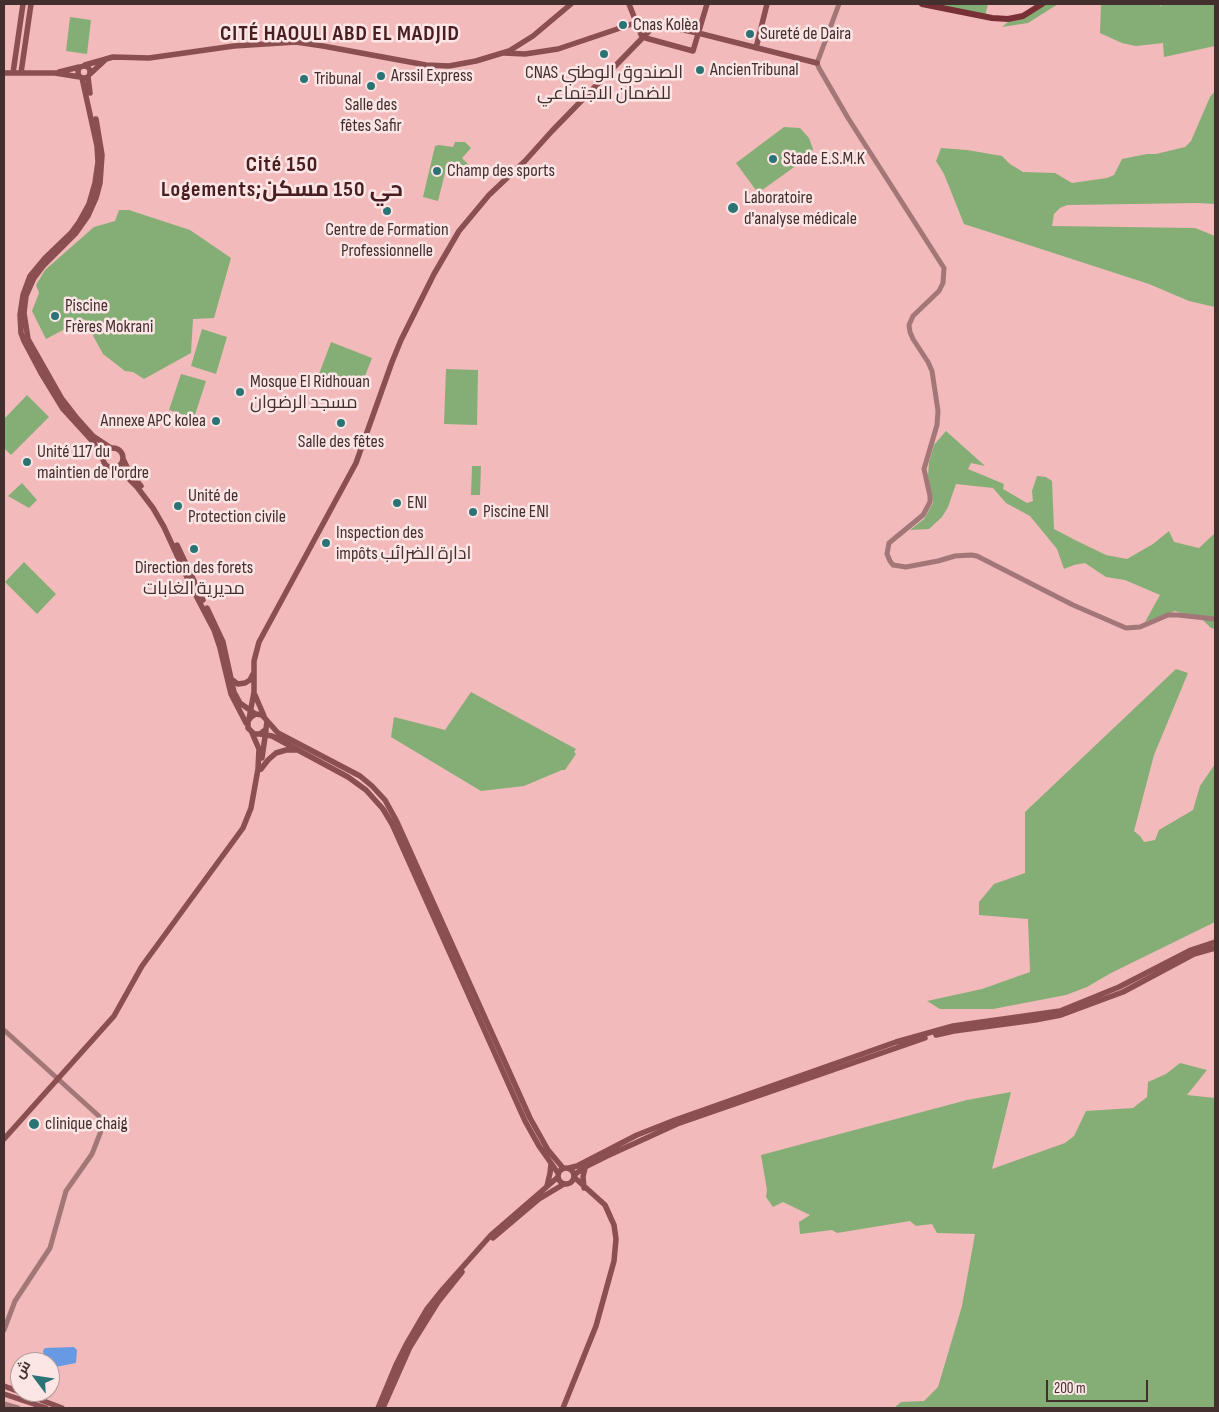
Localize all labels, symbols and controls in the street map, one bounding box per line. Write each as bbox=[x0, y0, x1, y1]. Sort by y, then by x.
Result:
place label: Cnas Kolèa bbox=[633, 14, 698, 36]
marker: Cnas Kolèa bbox=[617, 19, 629, 31]
district label: CITÉ HAOULI ABD EL MADJID bbox=[217, 21, 463, 47]
place label: Sureté de Daira bbox=[760, 23, 851, 45]
marker: Sureté de Daira bbox=[744, 28, 756, 40]
marker: CNAS الصندوق الوطني للضمان الاجتماعي bbox=[598, 48, 610, 60]
place label: AncienTribunal bbox=[710, 59, 799, 81]
place label: CNAS الصندوق الوطني للضمان الاجتماعي bbox=[525, 62, 683, 104]
marker: AncienTribunal bbox=[694, 64, 706, 76]
place label: Arssil Express bbox=[391, 65, 473, 87]
place label: Tribunal bbox=[314, 68, 361, 90]
marker: Arssil Express bbox=[375, 70, 387, 82]
marker: Tribunal bbox=[298, 73, 310, 85]
marker: Salle des fêtes Safir bbox=[365, 80, 377, 92]
place label: Salle des fêtes Safir bbox=[340, 94, 402, 136]
place label: Stade E.S.M.K bbox=[783, 148, 865, 170]
district label: Cité 150 Logements;حي 150 مسكن bbox=[168, 152, 396, 204]
marker: Stade E.S.M.K bbox=[767, 153, 779, 165]
place label: Champ des sports bbox=[447, 160, 555, 182]
marker: Champ des sports bbox=[431, 165, 443, 177]
place label: Laboratoire d'analyse médicale bbox=[744, 187, 857, 230]
marker: Laboratoire d'analyse médicale bbox=[726, 201, 740, 215]
marker: Centre de Formation Professionnelle bbox=[381, 205, 393, 217]
place label: Centre de Formation Professionnelle bbox=[325, 219, 449, 262]
place label: Piscine Frères Mokrani bbox=[65, 295, 153, 338]
marker: Piscine Frères Mokrani bbox=[49, 310, 61, 322]
place label: Mosque El Ridhouan مسجد الرضوان bbox=[250, 371, 370, 414]
marker: Mosque El Ridhouan مسجد الرضوان bbox=[234, 386, 246, 398]
place label: Annexe APC kolea bbox=[100, 410, 206, 432]
marker: Annexe APC kolea bbox=[210, 415, 222, 427]
marker: Salle des fêtes bbox=[335, 417, 347, 429]
place label: Salle des fêtes bbox=[298, 431, 384, 453]
place label: Unité 117 du maintien de l'ordre bbox=[37, 441, 149, 484]
marker: Unité 117 du maintien de l'ordre bbox=[21, 456, 33, 468]
place label: Unité de Protection civile bbox=[188, 485, 286, 528]
place label: ENI bbox=[407, 492, 427, 514]
marker: ENI bbox=[391, 497, 403, 509]
marker: Unité de Protection civile bbox=[172, 500, 184, 512]
place label: Piscine ENI bbox=[483, 501, 549, 523]
marker: Piscine ENI bbox=[467, 506, 479, 518]
place label: Inspection des impôts ادارة الضرائب bbox=[336, 522, 471, 564]
marker: Inspection des impôts ادارة الضرائب bbox=[320, 537, 332, 549]
marker: Direction des forets مديرية الغابات bbox=[188, 543, 200, 555]
place label: Direction des forets مديرية الغابات bbox=[135, 557, 253, 600]
place label: clinique chaig bbox=[45, 1113, 128, 1135]
marker: clinique chaig bbox=[27, 1117, 41, 1131]
north arrow bbox=[10, 1352, 60, 1402]
text: ش bbox=[11, 1357, 34, 1382]
scale bar bbox=[1049, 1370, 1152, 1402]
text: 200 m bbox=[1054, 1379, 1086, 1398]

